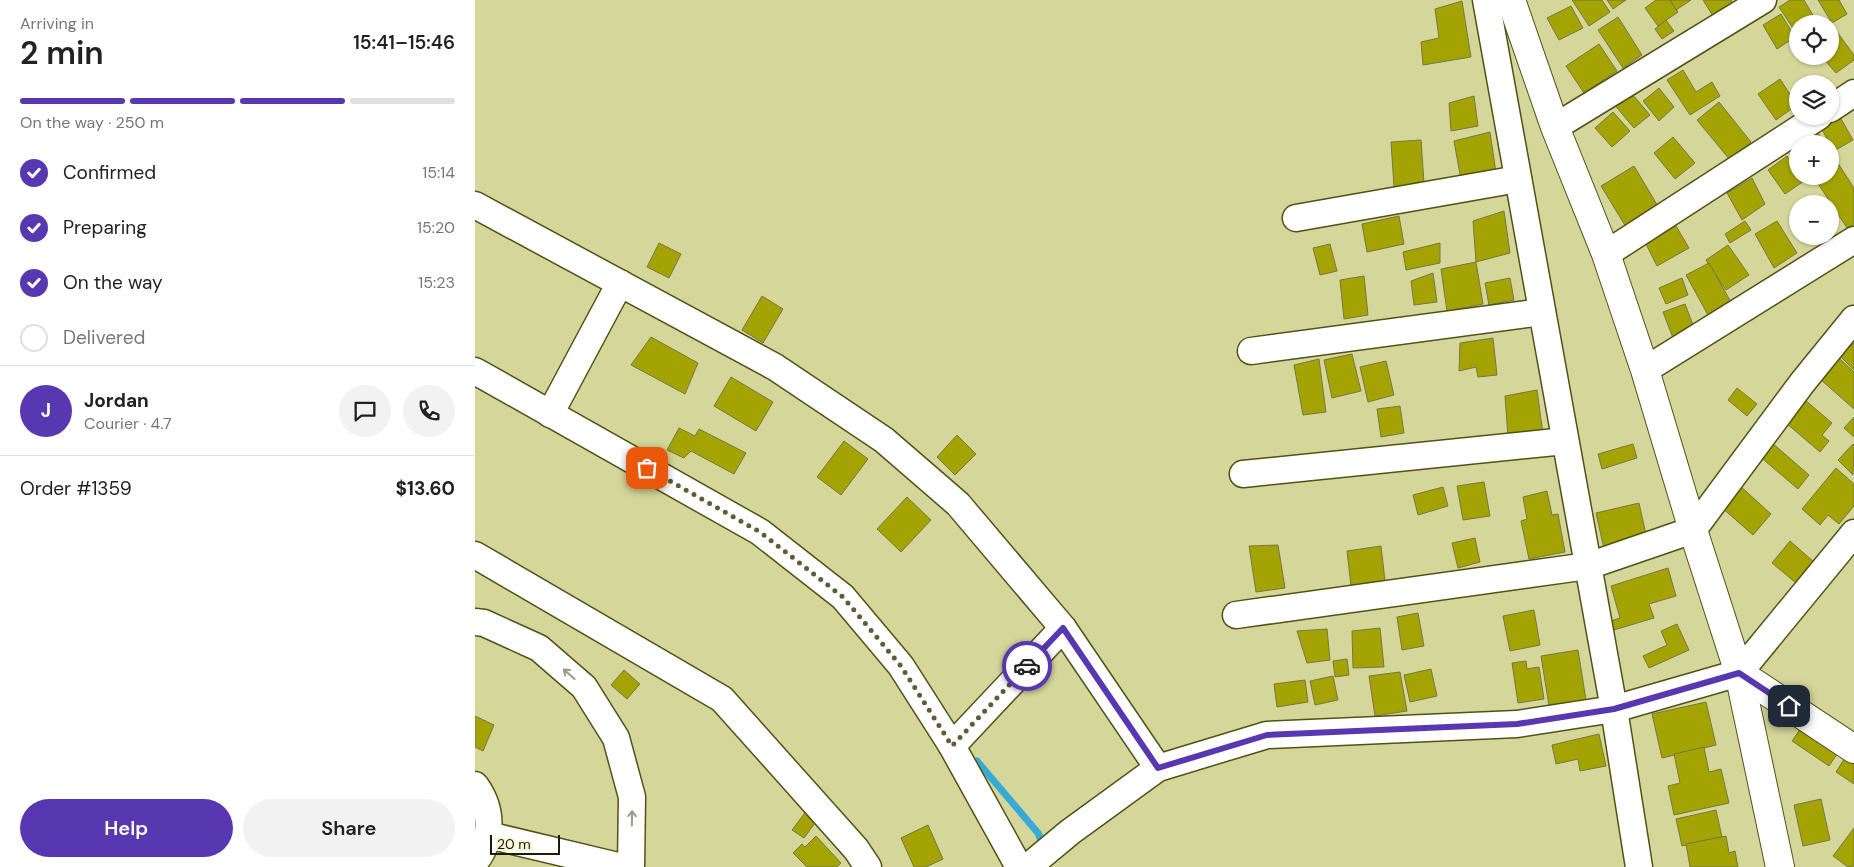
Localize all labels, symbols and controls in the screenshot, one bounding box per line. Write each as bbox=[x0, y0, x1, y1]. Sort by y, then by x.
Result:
text: Arriving in bbox=[20, 13, 94, 34]
map controls bbox=[1789, 15, 1839, 245]
button: locate bbox=[1789, 15, 1839, 65]
text: 15:41–15:46 bbox=[353, 30, 455, 55]
text: 2 min bbox=[20, 32, 104, 74]
button: layers bbox=[1789, 75, 1839, 125]
text: On the way · 250 m bbox=[20, 112, 164, 133]
button: + bbox=[1789, 135, 1839, 185]
icon: check bbox=[20, 159, 48, 187]
text: Confirmed bbox=[63, 160, 156, 185]
text: 15:14 bbox=[422, 162, 455, 183]
button: − bbox=[1789, 195, 1839, 245]
icon: check bbox=[20, 214, 48, 242]
text: Preparing bbox=[63, 215, 147, 240]
text: 15:20 bbox=[417, 217, 455, 238]
icon: check bbox=[20, 269, 48, 297]
text: On the way bbox=[63, 270, 163, 295]
text: 15:23 bbox=[418, 272, 455, 293]
text: Delivered bbox=[63, 325, 145, 350]
button: chat bbox=[339, 385, 391, 437]
button: phone bbox=[403, 385, 455, 437]
text: Jordan bbox=[84, 388, 149, 413]
text: J bbox=[41, 398, 51, 423]
text: Courier · 4.7 bbox=[84, 413, 172, 434]
pin bbox=[626, 447, 668, 489]
icon: bag bbox=[633, 454, 661, 482]
text: Order #1359 bbox=[20, 476, 132, 501]
text: $13.60 bbox=[396, 476, 455, 501]
courier bbox=[1002, 641, 1052, 691]
icon: car bbox=[1013, 652, 1041, 680]
one-way arrow bbox=[562, 668, 575, 680]
pin bbox=[1768, 685, 1810, 727]
icon: home bbox=[1775, 692, 1803, 720]
button: Help bbox=[20, 799, 233, 857]
button: Share bbox=[243, 799, 455, 857]
one-way arrow bbox=[627, 811, 637, 827]
scale bar bbox=[490, 832, 560, 855]
text: 20 m bbox=[497, 835, 531, 853]

